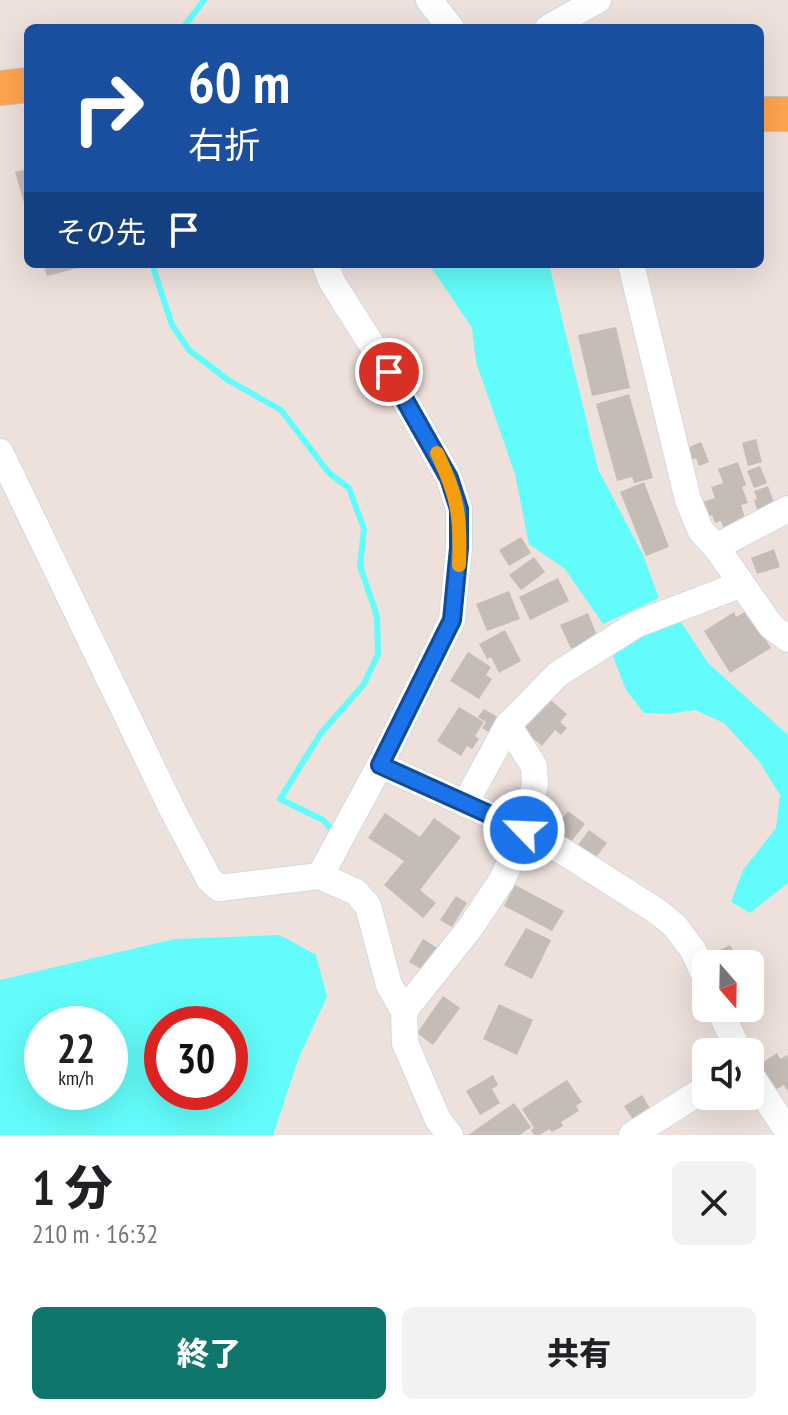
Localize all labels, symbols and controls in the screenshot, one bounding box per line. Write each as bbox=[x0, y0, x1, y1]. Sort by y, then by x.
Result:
text: 60 m bbox=[188, 46, 290, 118]
icon: right bbox=[56, 56, 160, 160]
text: 右折 bbox=[188, 121, 260, 168]
icon: arrive bbox=[162, 208, 206, 252]
text: その先 bbox=[56, 212, 146, 251]
pin bbox=[355, 338, 423, 406]
icon: arrive bbox=[367, 350, 411, 394]
position arrow bbox=[482, 788, 566, 872]
north arrow bbox=[692, 950, 764, 1022]
map controls bbox=[692, 950, 764, 1110]
speed limit sign: 30 bbox=[144, 1006, 248, 1110]
text: 22 bbox=[57, 1022, 95, 1074]
button: sound bbox=[692, 1038, 764, 1110]
text: km/h bbox=[58, 1065, 94, 1091]
text: 1 分 bbox=[32, 1156, 113, 1218]
button: close bbox=[672, 1161, 756, 1245]
text: 210 m · 16:32 bbox=[32, 1217, 158, 1250]
button: 終了 bbox=[32, 1307, 386, 1399]
button: 共有 bbox=[402, 1307, 756, 1399]

